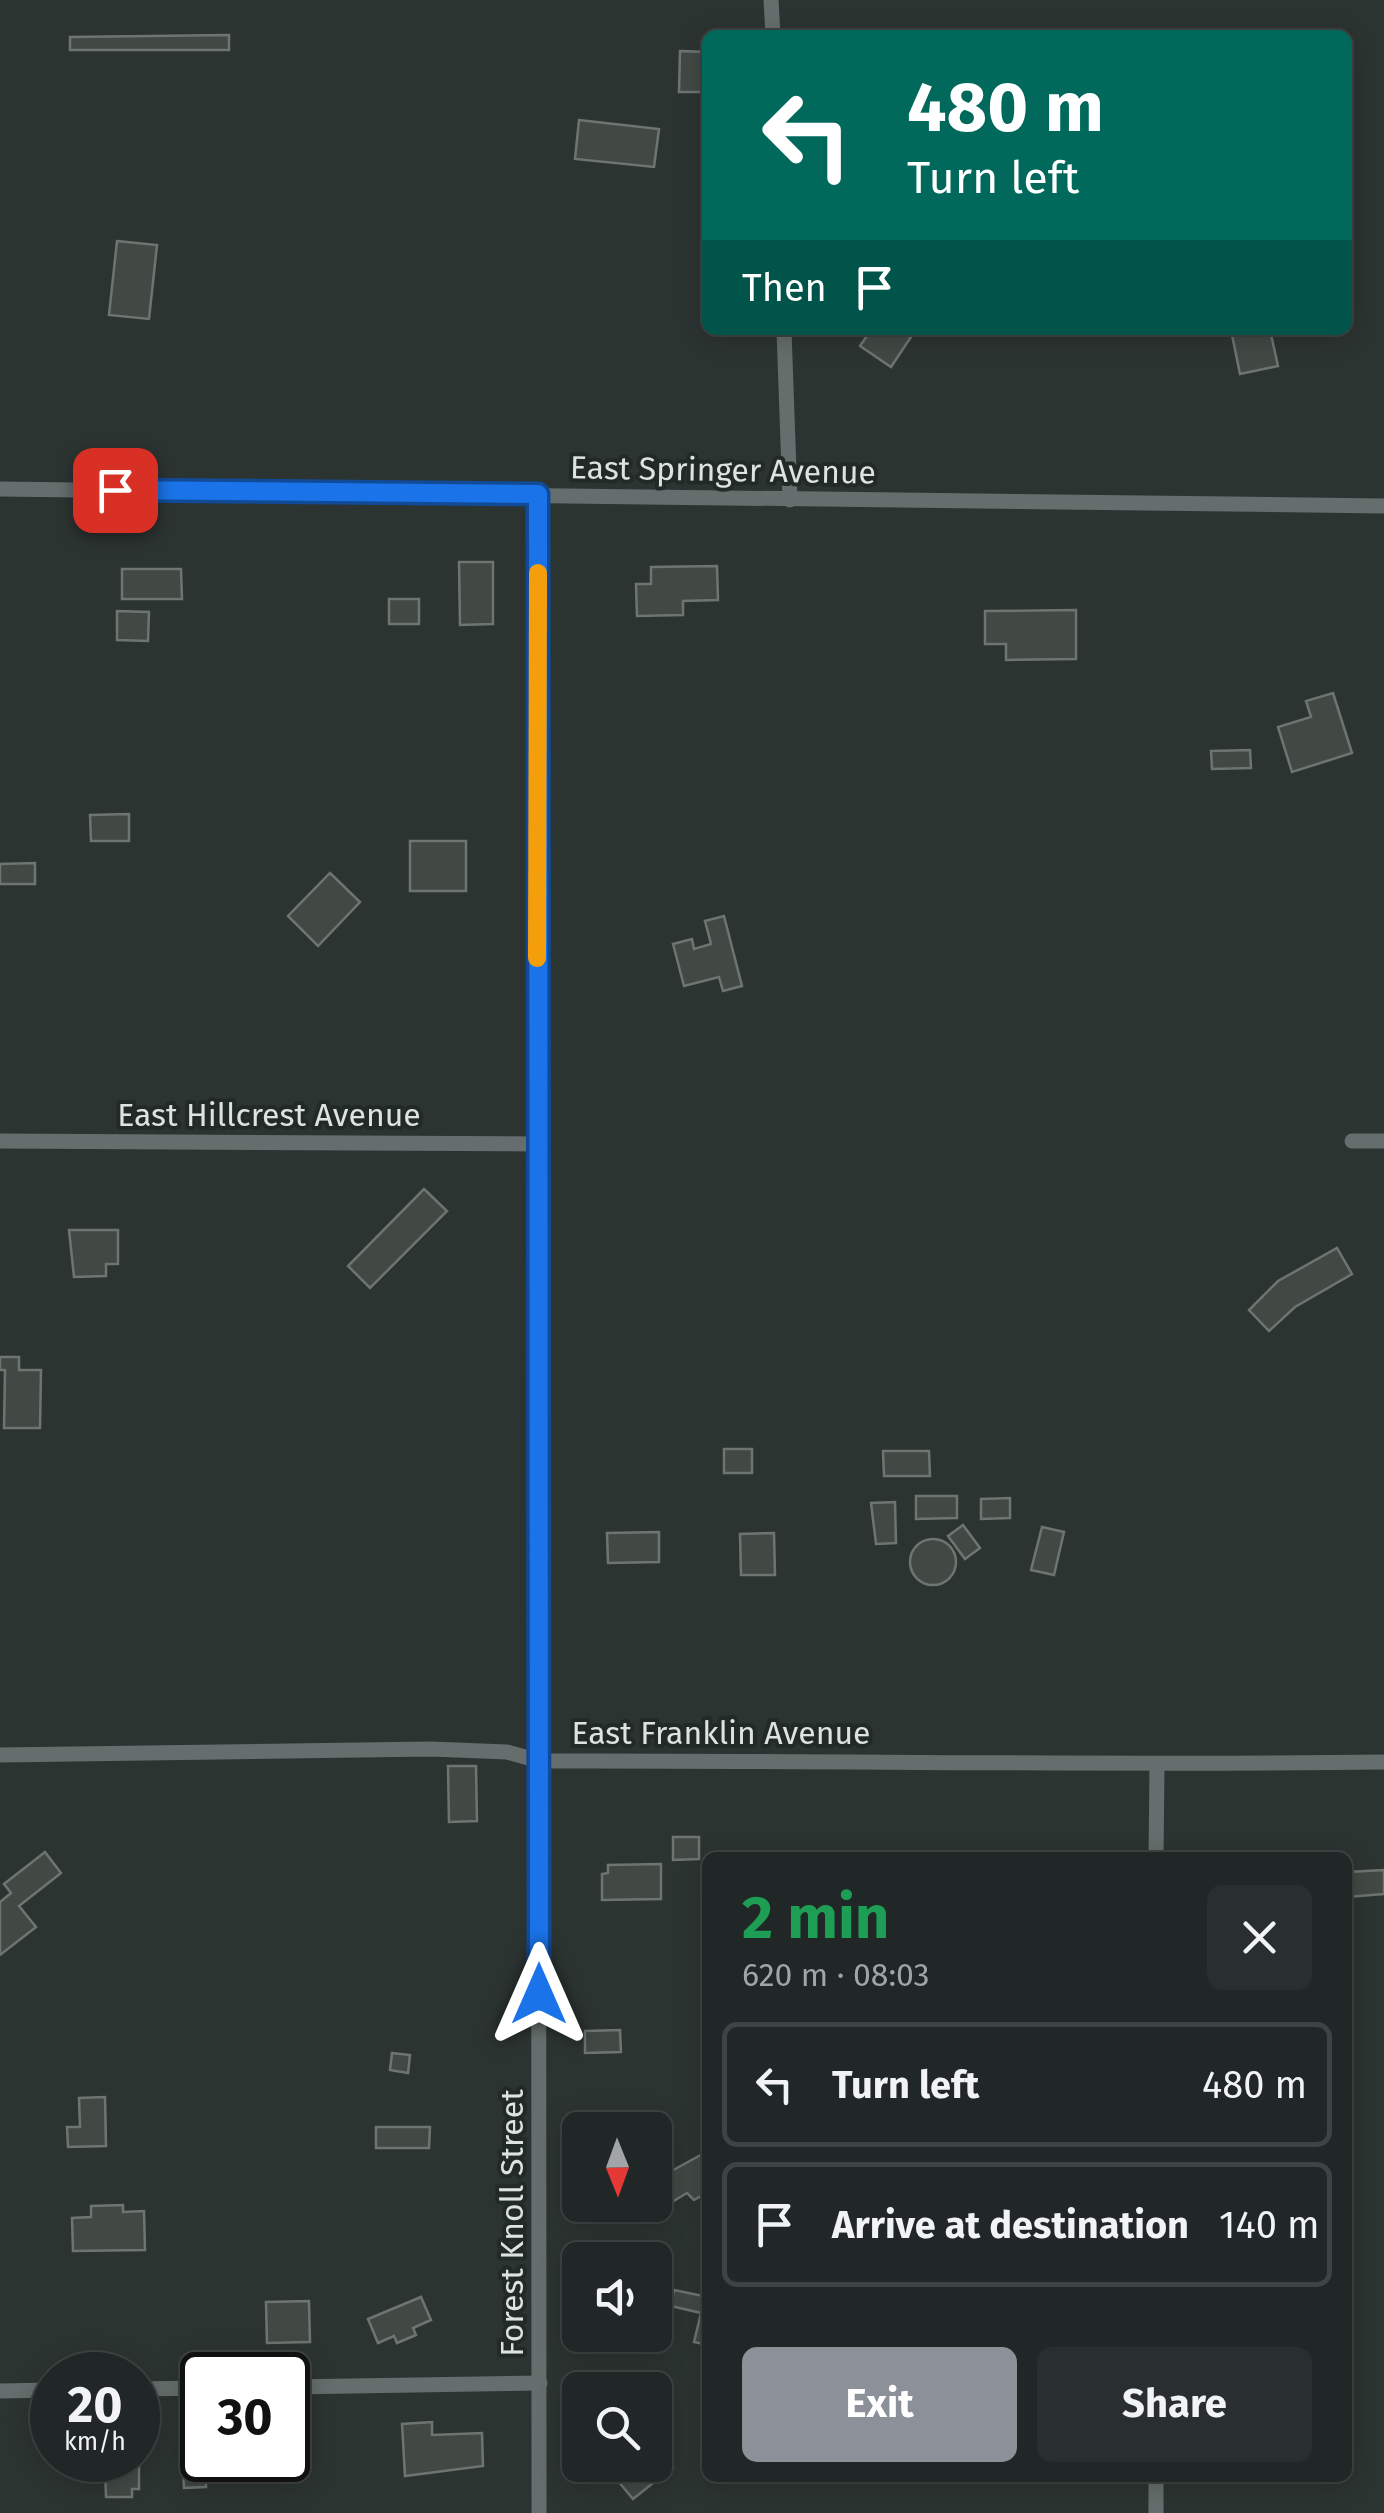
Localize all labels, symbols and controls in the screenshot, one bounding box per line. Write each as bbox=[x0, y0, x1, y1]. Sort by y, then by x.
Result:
text: 480 m bbox=[907, 66, 1104, 150]
icon: left bbox=[742, 70, 872, 200]
text: Turn left bbox=[907, 151, 1079, 205]
icon: arrive bbox=[847, 260, 902, 315]
text: Then bbox=[742, 265, 827, 311]
pin bbox=[73, 448, 158, 533]
street label: East Springer Avenue bbox=[570, 448, 876, 492]
icon: arrive bbox=[88, 463, 143, 518]
street label: East Hillcrest Avenue bbox=[117, 1096, 421, 1134]
street label: East Franklin Avenue bbox=[571, 1714, 871, 1752]
text: 2 min bbox=[742, 1882, 889, 1954]
button: close bbox=[1207, 1885, 1312, 1990]
position arrow bbox=[487, 1942, 591, 2046]
text: 620 m · 08:03 bbox=[742, 1956, 930, 1994]
icon: left bbox=[747, 2057, 802, 2112]
text: Turn left bbox=[832, 2062, 979, 2108]
text: 480 m bbox=[1202, 2062, 1307, 2108]
street label: Forest Knoll Street bbox=[493, 2089, 531, 2357]
north arrow bbox=[562, 2112, 672, 2222]
map controls bbox=[562, 2112, 672, 2482]
icon: arrive bbox=[747, 2197, 802, 2252]
text: Arrive at destination bbox=[832, 2202, 1189, 2248]
text: 140 m bbox=[1219, 2202, 1320, 2248]
button: sound bbox=[562, 2242, 672, 2352]
button: Exit bbox=[742, 2347, 1017, 2462]
button: Share bbox=[1037, 2347, 1312, 2462]
speed limit sign: 30 bbox=[180, 2352, 310, 2482]
button: search bbox=[562, 2372, 672, 2482]
text: 20 bbox=[67, 2375, 123, 2435]
text: km/h bbox=[64, 2427, 126, 2457]

